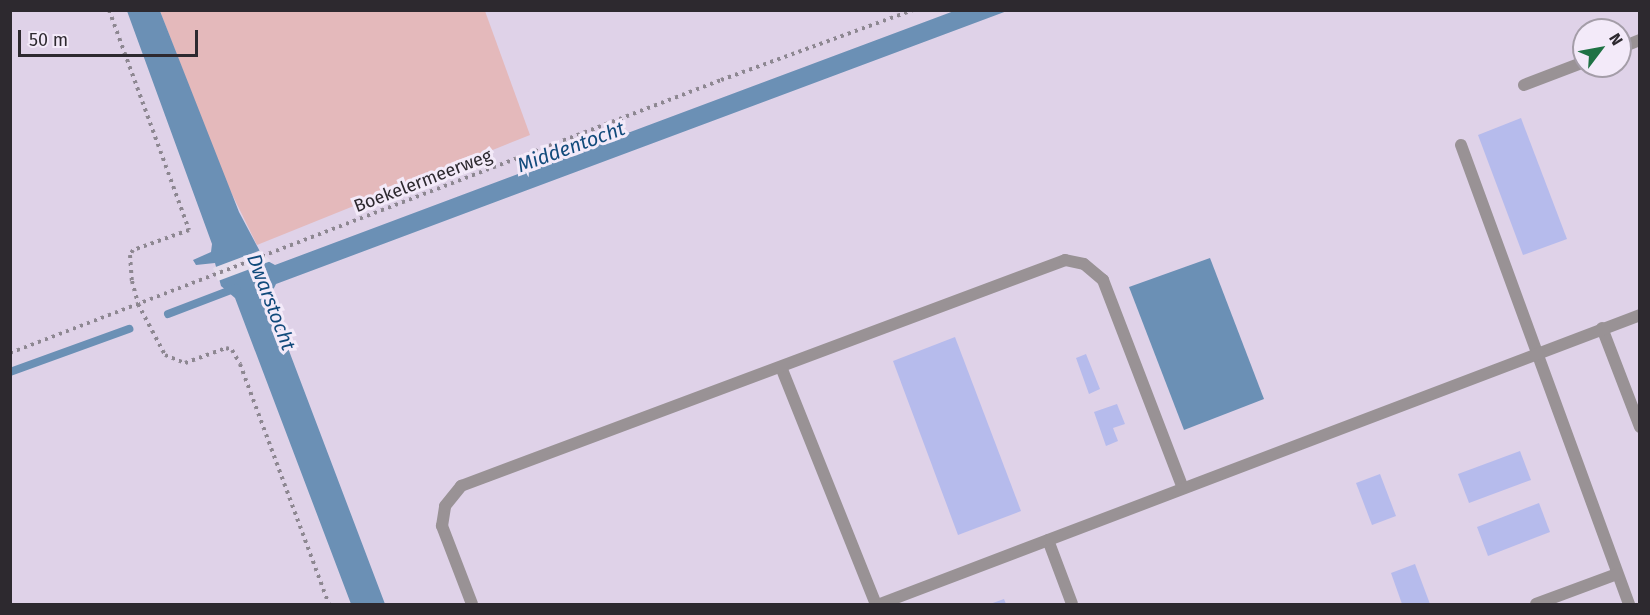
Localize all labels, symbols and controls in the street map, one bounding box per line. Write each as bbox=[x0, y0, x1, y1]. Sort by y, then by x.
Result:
scale bar bbox=[21, 18, 201, 56]
north arrow bbox=[1572, 18, 1632, 78]
text: 50 m bbox=[29, 29, 68, 51]
text: N bbox=[1605, 30, 1627, 49]
water label: Middentocht bbox=[514, 116, 628, 178]
street label: Boekelermeerweg bbox=[351, 145, 495, 217]
water label: Dwarstocht bbox=[242, 250, 300, 354]

